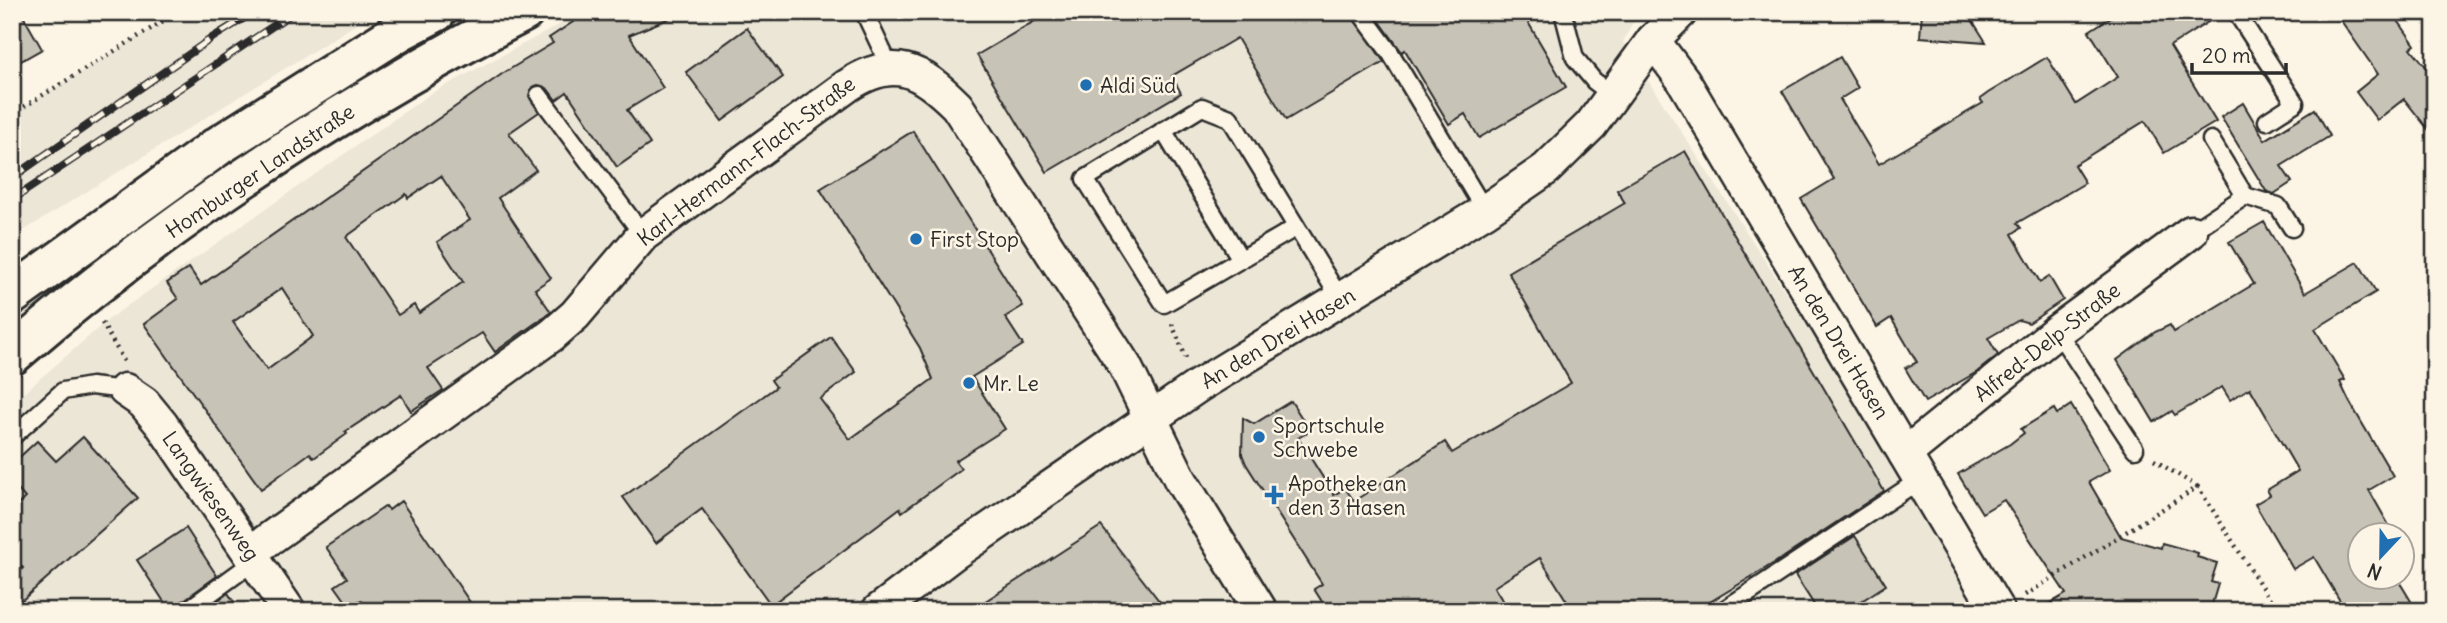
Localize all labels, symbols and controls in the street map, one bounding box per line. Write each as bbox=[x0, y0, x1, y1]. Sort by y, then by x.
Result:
scale bar bbox=[2192, 32, 2286, 76]
text: 20 m bbox=[2202, 42, 2251, 69]
street label: Karl-Hermann-Flach-Straße bbox=[631, 70, 861, 252]
place label: Aldi Süd bbox=[1100, 72, 1176, 99]
marker: Aldi Süd bbox=[1078, 77, 1094, 93]
street label: Homburger Landstraße bbox=[161, 98, 359, 244]
place label: First Stop bbox=[930, 226, 1019, 253]
marker: First Stop bbox=[908, 231, 924, 247]
street label: An den Drei Hasen bbox=[1782, 260, 1896, 424]
street label: Alfred-Delp-Straße bbox=[1969, 277, 2125, 407]
street label: An den Drei Hasen bbox=[1196, 281, 1360, 395]
place label: Mr. Le bbox=[983, 370, 1039, 397]
marker: Mr. Le bbox=[961, 375, 977, 391]
place label: Sportschule Schwebe bbox=[1273, 412, 1385, 463]
street label: Langwiesenweg bbox=[156, 426, 266, 566]
marker: Sportschule Schwebe bbox=[1251, 429, 1267, 445]
place label: Apotheke an den 3 Hasen bbox=[1288, 470, 1407, 521]
marker: Apotheke an den 3 Hasen bbox=[1266, 487, 1282, 503]
north arrow bbox=[2346, 522, 2416, 592]
text: N bbox=[2364, 558, 2385, 585]

